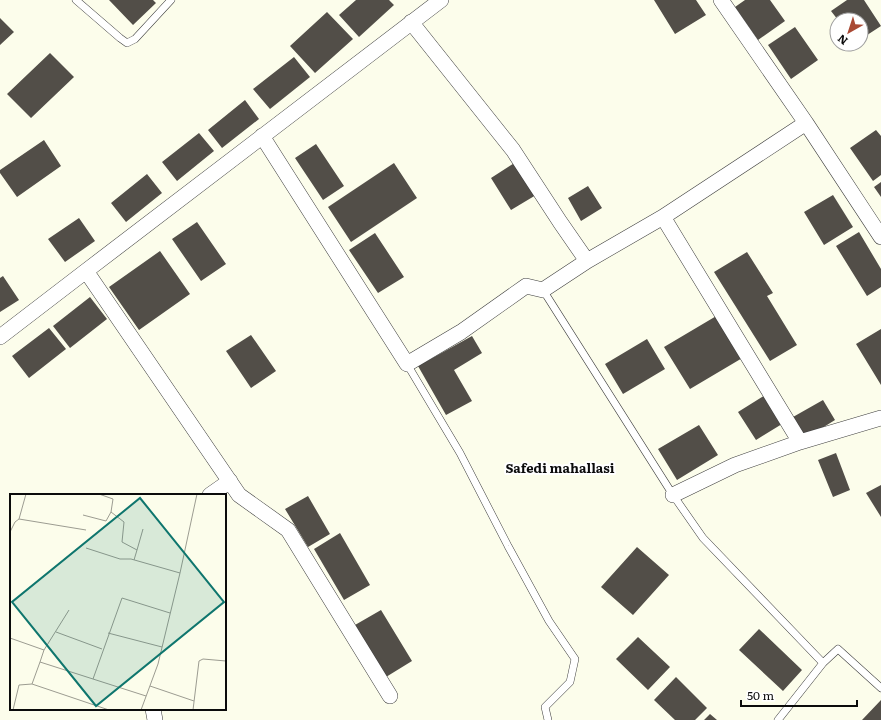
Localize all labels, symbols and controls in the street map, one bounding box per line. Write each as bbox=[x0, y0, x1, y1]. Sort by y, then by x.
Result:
north arrow bbox=[829, 12, 869, 52]
text: N bbox=[833, 31, 851, 50]
district label: Safedi mahallasi bbox=[505, 458, 615, 477]
inset map bbox=[10, 494, 226, 710]
scale bar bbox=[741, 682, 857, 708]
text: 50 m bbox=[747, 686, 774, 704]

